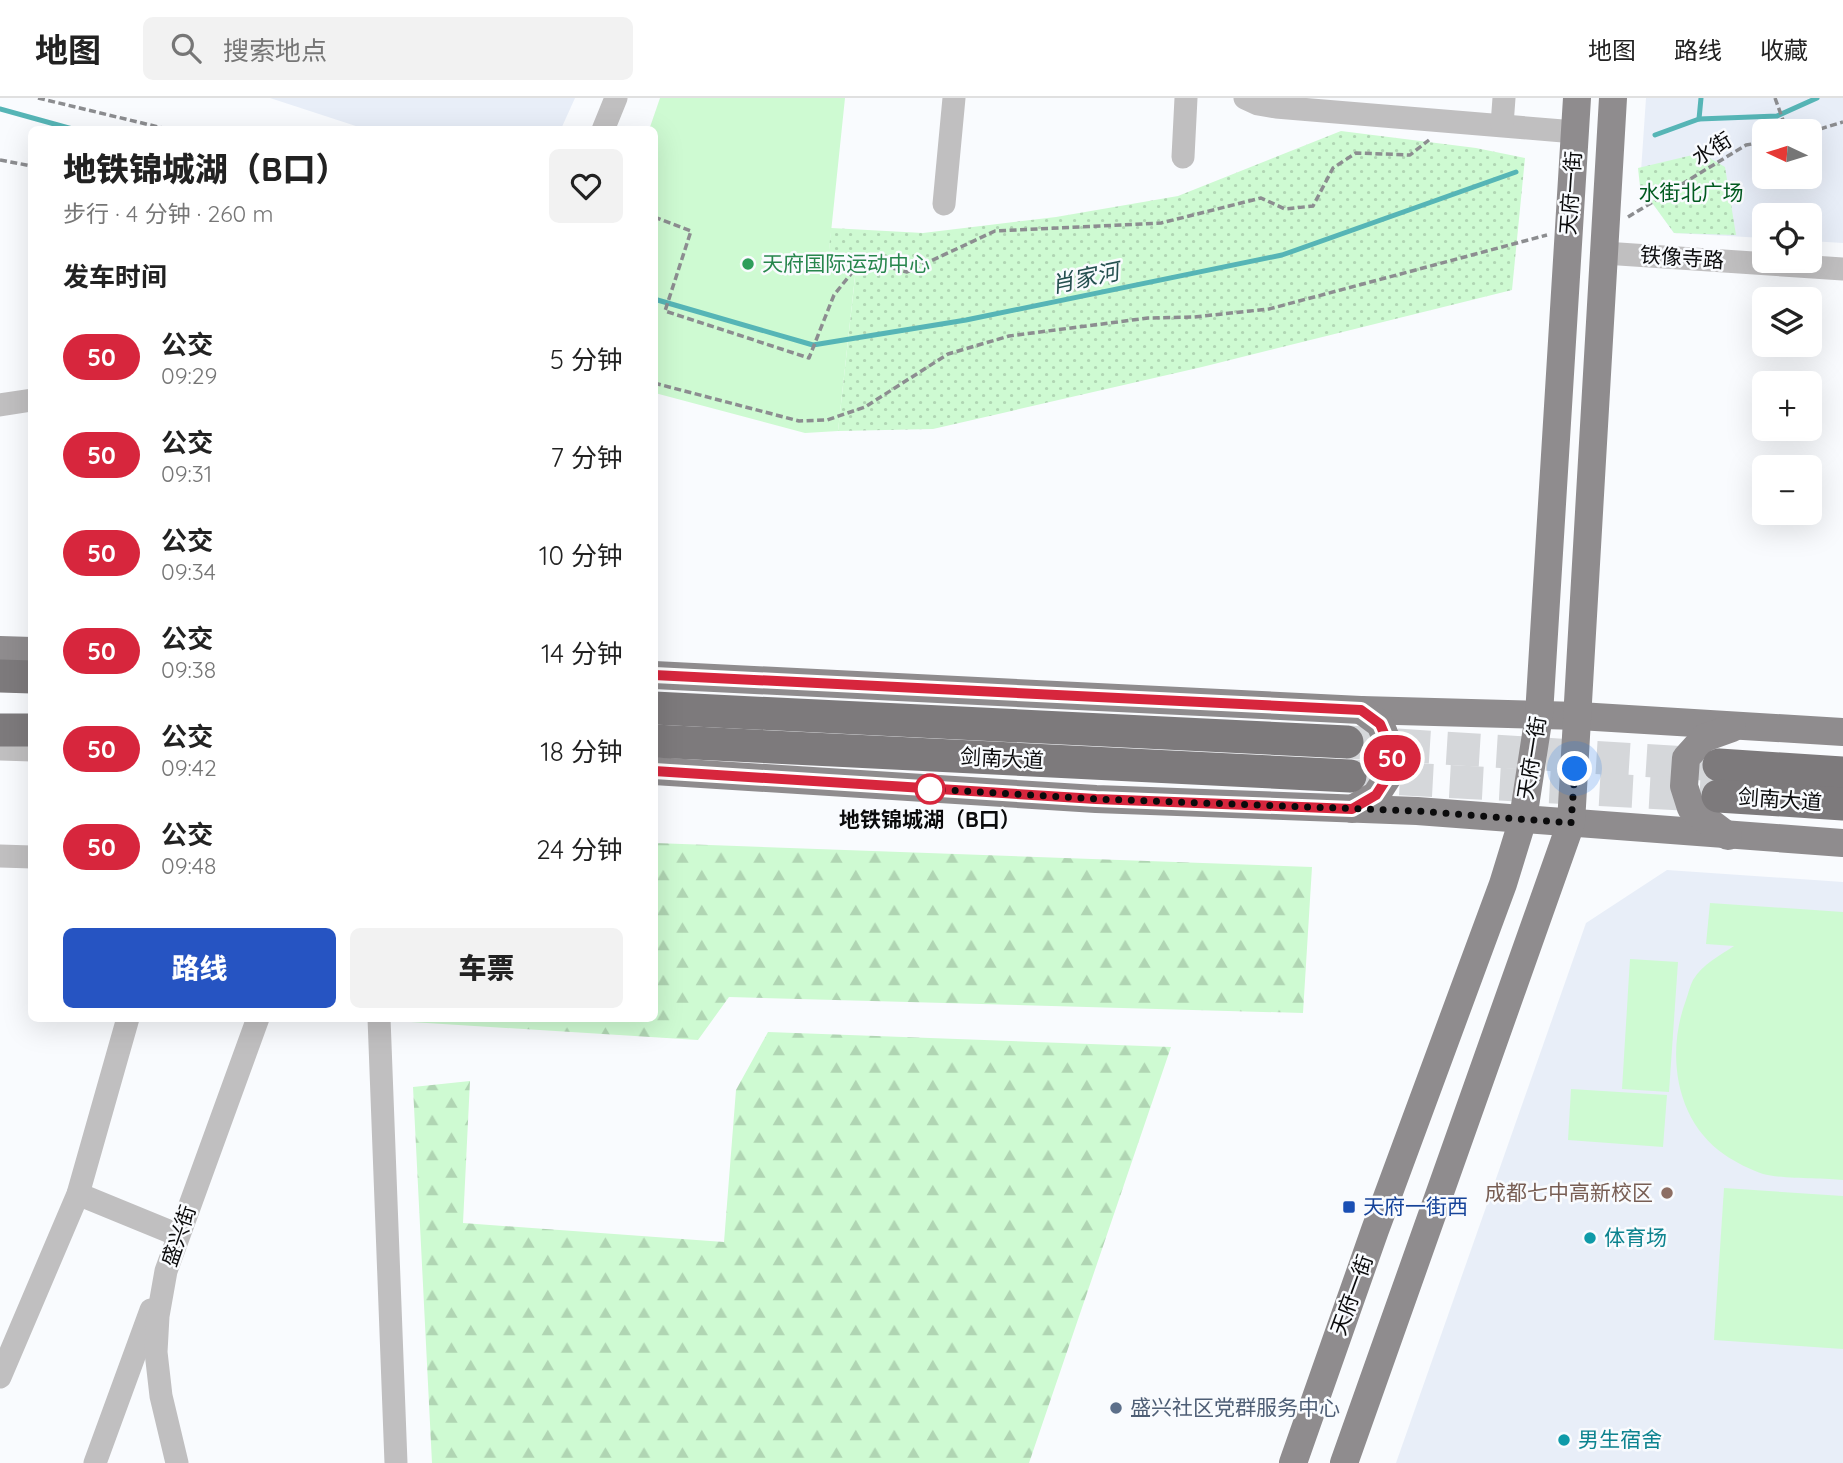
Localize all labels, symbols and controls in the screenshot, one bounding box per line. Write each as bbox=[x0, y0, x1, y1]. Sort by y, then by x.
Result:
search box bbox=[143, 17, 633, 80]
text: 地图 bbox=[35, 29, 101, 70]
icon: search bbox=[167, 29, 205, 67]
text: 搜索地点 bbox=[223, 34, 327, 67]
text: 地图 bbox=[1588, 35, 1636, 65]
text: 路线 bbox=[1674, 35, 1722, 65]
text: 收藏 bbox=[1760, 35, 1808, 65]
north arrow bbox=[1752, 119, 1822, 189]
map controls bbox=[1752, 119, 1822, 525]
street label: 水街 bbox=[1687, 126, 1736, 170]
text: 地铁锦城湖（B口） bbox=[63, 148, 349, 189]
button: heart bbox=[549, 149, 623, 223]
street label: 天府一街 bbox=[1554, 150, 1586, 236]
park label: 水街北广场 bbox=[1639, 179, 1744, 205]
text: 步行 · 4 分钟 · 260 m bbox=[63, 199, 274, 228]
button: locate bbox=[1752, 203, 1822, 273]
street label: 铁像寺路 bbox=[1639, 241, 1725, 273]
place label: 天府国际运动中心 bbox=[762, 250, 930, 276]
water label: 肖家河 bbox=[1048, 255, 1126, 299]
marker: 天府国际运动中心 bbox=[740, 256, 756, 272]
text: 发车时间 bbox=[63, 260, 167, 293]
button: layers bbox=[1752, 287, 1822, 357]
text: 公交 bbox=[161, 328, 213, 361]
text: 50 bbox=[87, 342, 116, 372]
text: 5 分钟 bbox=[550, 343, 623, 376]
text: 09:29 bbox=[161, 361, 217, 390]
button: + bbox=[1752, 371, 1822, 441]
text: 公交 bbox=[161, 426, 213, 459]
text: 50 bbox=[87, 440, 116, 470]
text: 7 分钟 bbox=[551, 441, 623, 474]
button: − bbox=[1752, 455, 1822, 525]
text: 09:31 bbox=[161, 459, 212, 488]
text: 公交 bbox=[161, 524, 213, 557]
text: 50 bbox=[87, 538, 116, 568]
text: 10 分钟 bbox=[539, 539, 623, 572]
text: 09:34 bbox=[161, 557, 216, 586]
text: 公交 bbox=[161, 622, 213, 655]
text: 50 bbox=[87, 636, 116, 666]
text: 14 分钟 bbox=[541, 637, 623, 670]
text: 09:38 bbox=[161, 655, 216, 684]
street label: 天府一街 bbox=[1512, 714, 1550, 801]
text: 公交 bbox=[161, 720, 213, 753]
text: 50 bbox=[87, 734, 116, 764]
text: 18 分钟 bbox=[540, 735, 623, 768]
line badge: 50 bbox=[1360, 735, 1424, 781]
street label: 剑南大道 bbox=[959, 743, 1045, 773]
text: 50 bbox=[1378, 743, 1406, 773]
your location bbox=[1557, 751, 1592, 786]
text: 09:42 bbox=[161, 753, 217, 782]
marker: 地铁锦城湖（B口） bbox=[915, 774, 945, 804]
street label: 剑南大道 bbox=[1737, 783, 1823, 815]
place label: 地铁锦城湖（B口） bbox=[839, 806, 1021, 832]
text: 公交 bbox=[161, 818, 213, 851]
text: 50 bbox=[87, 832, 116, 862]
text: 24 分钟 bbox=[536, 833, 623, 866]
text: 09:48 bbox=[161, 851, 216, 880]
button: 路线 bbox=[63, 928, 336, 1008]
button: 车票 bbox=[350, 928, 623, 1008]
place label: 成都七中高新校区 bbox=[1485, 1179, 1653, 1205]
marker: 成都七中高新校区 bbox=[1659, 1185, 1675, 1201]
place label: 天府一街西 bbox=[1363, 1193, 1468, 1219]
marker: 天府一街西 bbox=[1341, 1199, 1357, 1215]
street label: 盛兴街 bbox=[156, 1202, 201, 1270]
place label: 体育场 bbox=[1604, 1224, 1667, 1250]
marker: 体育场 bbox=[1582, 1230, 1598, 1246]
street label: 天府一街 bbox=[1324, 1251, 1378, 1339]
place label: 盛兴社区党群服务中心 bbox=[1130, 1394, 1340, 1420]
marker: 盛兴社区党群服务中心 bbox=[1108, 1400, 1124, 1416]
place label: 男生宿舍 bbox=[1578, 1426, 1662, 1452]
marker: 男生宿舍 bbox=[1556, 1432, 1572, 1448]

